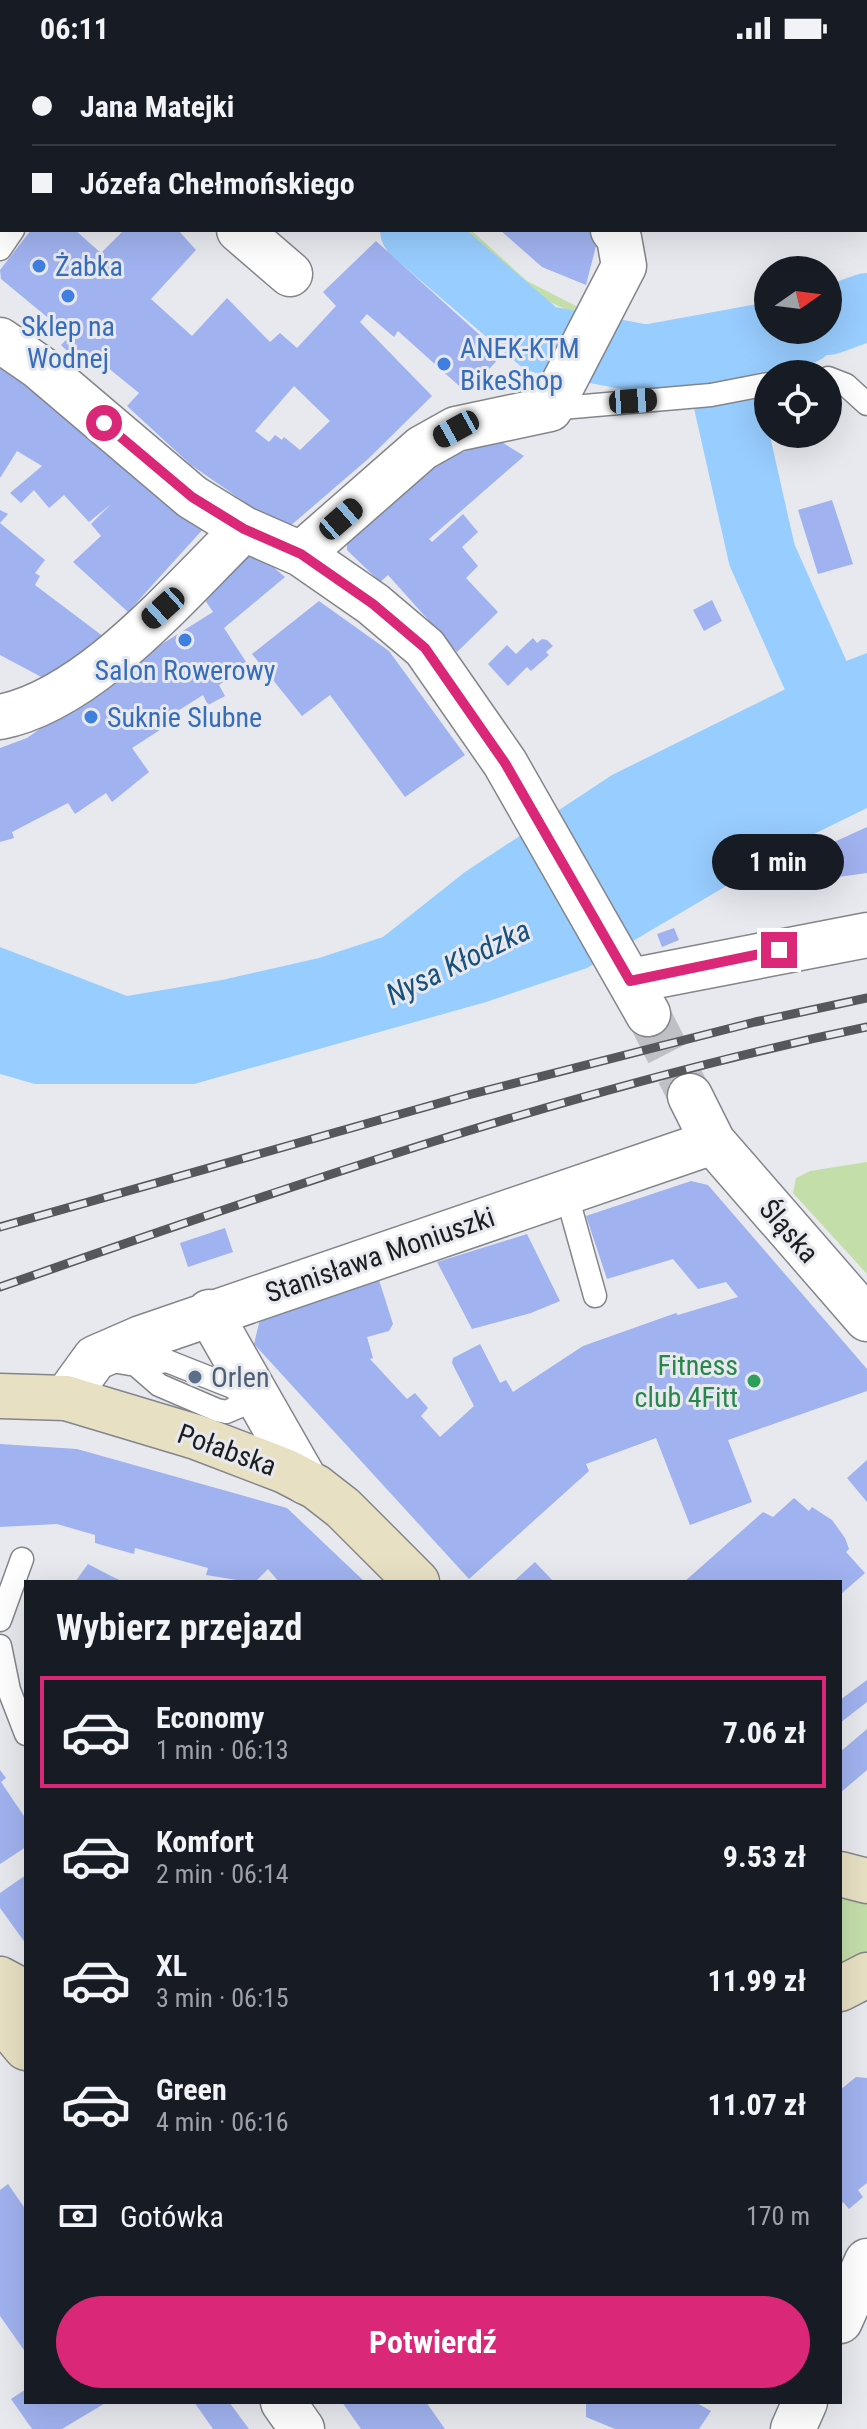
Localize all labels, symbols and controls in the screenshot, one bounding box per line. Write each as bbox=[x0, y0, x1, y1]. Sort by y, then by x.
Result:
text: 06:11 bbox=[40, 11, 109, 46]
text: Jana Matejki bbox=[80, 89, 234, 124]
text: Józefa Chełmońskiego bbox=[80, 166, 355, 201]
place label: Żabka bbox=[55, 250, 123, 283]
north arrow bbox=[754, 256, 842, 344]
map controls bbox=[754, 256, 842, 448]
marker: Żabka bbox=[30, 257, 48, 275]
marker: Sklep na Wodnej bbox=[59, 287, 77, 305]
place label: Sklep na Wodnej bbox=[21, 310, 115, 375]
place label: ANEK-KTM BikeShop bbox=[460, 332, 580, 397]
marker: ANEK-KTM BikeShop bbox=[435, 355, 453, 373]
button: locate bbox=[754, 360, 842, 448]
car bbox=[608, 387, 658, 415]
route start bbox=[86, 405, 122, 441]
car bbox=[429, 407, 483, 451]
car bbox=[315, 494, 367, 544]
car bbox=[137, 583, 189, 633]
marker: Salon Rowerowy bbox=[176, 631, 194, 649]
place label: Salon Rowerowy bbox=[95, 654, 276, 687]
place label: Suknie Slubne bbox=[107, 701, 262, 734]
marker: Suknie Slubne bbox=[82, 708, 100, 726]
callout: 1 min bbox=[713, 834, 845, 890]
text: 1 min bbox=[749, 847, 807, 877]
water label: Nysa Kłodzka bbox=[380, 912, 536, 1012]
route end bbox=[761, 932, 797, 968]
street label: Śląska bbox=[753, 1193, 825, 1269]
street label: Stanisława Moniuszki bbox=[261, 1200, 499, 1310]
place label: Fitness club 4Fitt bbox=[635, 1349, 738, 1414]
place label: Orlen bbox=[211, 1361, 269, 1394]
marker: Orlen bbox=[186, 1368, 204, 1386]
marker: Fitness club 4Fitt bbox=[745, 1372, 763, 1390]
street label: Połabska bbox=[173, 1417, 281, 1483]
text: Wybierz przejazd bbox=[56, 1607, 302, 1649]
icon: car bbox=[60, 1696, 132, 1768]
text: Economy bbox=[156, 1700, 264, 1735]
text: 7.06 zł bbox=[723, 1715, 806, 1750]
text: 1 min · 06:13 bbox=[156, 1735, 289, 1765]
icon: car bbox=[60, 1820, 132, 1892]
text: Komfort bbox=[156, 1824, 254, 1859]
text: 9.53 zł bbox=[723, 1839, 806, 1874]
text: 2 min · 06:14 bbox=[156, 1859, 289, 1889]
icon: car bbox=[60, 1944, 132, 2016]
text: XL bbox=[156, 1948, 187, 1983]
text: 11.99 zł bbox=[708, 1963, 806, 1998]
text: 3 min · 06:15 bbox=[156, 1983, 289, 2013]
icon: car bbox=[60, 2068, 132, 2140]
text: Green bbox=[156, 2072, 227, 2107]
text: 11.07 zł bbox=[708, 2087, 806, 2122]
text: 4 min · 06:16 bbox=[156, 2107, 289, 2137]
icon: cash bbox=[56, 2194, 100, 2238]
text: Gotówka bbox=[120, 2199, 224, 2234]
text: 170 m bbox=[746, 2201, 810, 2231]
button: Potwierdź bbox=[56, 2296, 810, 2388]

